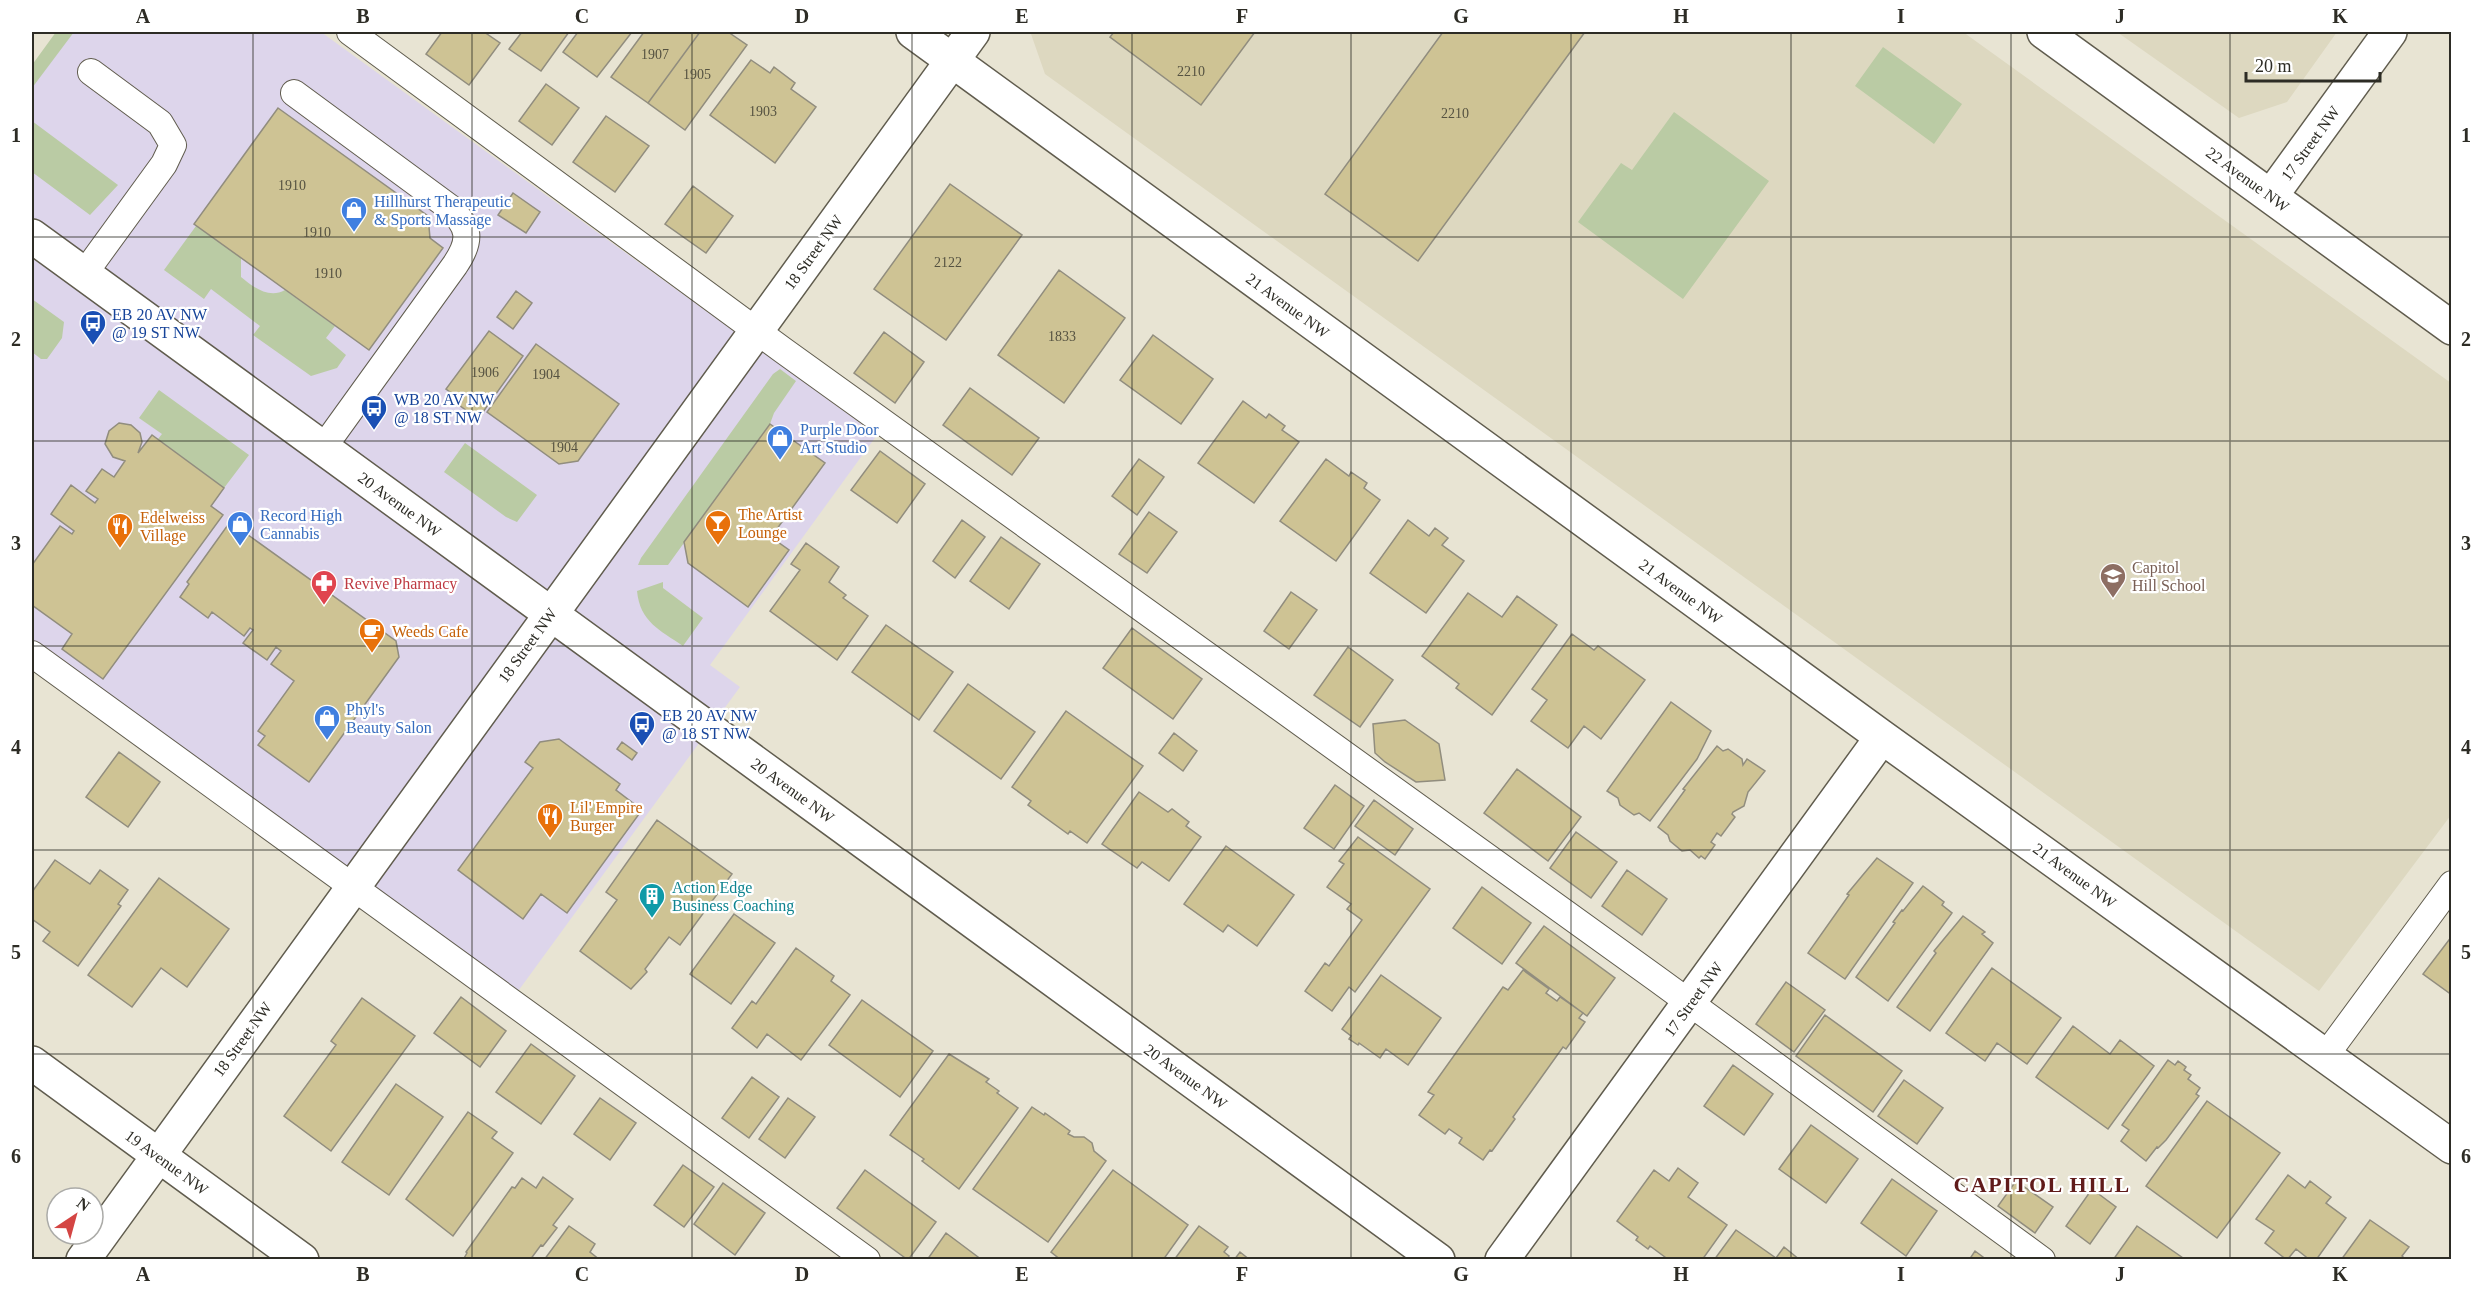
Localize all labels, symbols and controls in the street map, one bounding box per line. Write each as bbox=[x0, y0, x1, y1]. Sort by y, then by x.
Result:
text: A bbox=[136, 5, 151, 27]
text: B bbox=[356, 5, 370, 27]
text: C bbox=[575, 5, 589, 27]
text: D bbox=[795, 5, 809, 27]
text: E bbox=[1015, 5, 1029, 27]
text: F bbox=[1236, 5, 1248, 27]
text: G bbox=[1453, 5, 1469, 27]
text: H bbox=[1673, 5, 1689, 27]
text: I bbox=[1897, 5, 1905, 27]
text: J bbox=[2115, 5, 2125, 27]
text: K bbox=[2332, 5, 2348, 27]
scale bar bbox=[2246, 45, 2380, 83]
house number: 1907 bbox=[641, 47, 669, 62]
text: 20 m bbox=[2255, 56, 2292, 76]
house number: 2210 bbox=[1177, 64, 1205, 79]
house number: 1905 bbox=[683, 67, 711, 82]
street label: 17 Street NW bbox=[2278, 102, 2344, 184]
house number: 1903 bbox=[749, 104, 777, 119]
house number: 2210 bbox=[1441, 106, 1469, 121]
text: 1 bbox=[11, 124, 21, 146]
text: 1 bbox=[2461, 124, 2471, 146]
street label: 22 Avenue NW bbox=[2203, 144, 2293, 216]
house number: 1910 bbox=[278, 178, 306, 193]
place label: Hillhurst Therapeutic & Sports Massage bbox=[374, 193, 511, 229]
shop icon: Hillhurst Therapeutic & Sports Massage bbox=[339, 195, 369, 233]
street label: 18 Street NW bbox=[781, 211, 847, 293]
house number: 1910 bbox=[303, 225, 331, 240]
house number: 2122 bbox=[934, 255, 962, 270]
house number: 1910 bbox=[314, 266, 342, 281]
street label: 21 Avenue NW bbox=[1243, 270, 1333, 342]
place label: EB 20 AV NW @ 19 ST NW bbox=[112, 306, 208, 342]
bus stop icon: EB 20 AV NW @ 19 ST NW bbox=[78, 308, 108, 346]
text: 2 bbox=[11, 328, 21, 350]
text: 2 bbox=[2461, 328, 2471, 350]
house number: 1833 bbox=[1048, 329, 1076, 344]
house number: 1906 bbox=[471, 365, 499, 380]
house number: 1904 bbox=[532, 367, 560, 382]
place label: WB 20 AV NW @ 18 ST NW bbox=[394, 391, 495, 427]
bus stop icon: WB 20 AV NW @ 18 ST NW bbox=[359, 393, 389, 431]
place label: Purple Door Art Studio bbox=[800, 421, 879, 456]
shop icon: Purple Door Art Studio bbox=[765, 423, 795, 461]
house number: 1904 bbox=[550, 440, 578, 455]
street label: 20 Avenue NW bbox=[355, 469, 445, 541]
place label: The Artist Lounge bbox=[738, 506, 803, 542]
place label: Record High Cannabis bbox=[260, 507, 342, 542]
bar icon: The Artist Lounge bbox=[703, 508, 733, 546]
place label: Edelweiss Village bbox=[140, 509, 205, 545]
shop icon: Record High Cannabis bbox=[225, 509, 255, 547]
restaurant icon: Edelweiss Village bbox=[105, 511, 135, 549]
text: 3 bbox=[11, 532, 21, 554]
text: 3 bbox=[2461, 532, 2471, 554]
street label: 21 Avenue NW bbox=[1636, 556, 1726, 628]
place label: Capitol Hill School bbox=[2132, 559, 2206, 594]
school or university icon: Capitol Hill School bbox=[2098, 561, 2128, 599]
pharmacy icon: Revive Pharmacy bbox=[309, 568, 339, 606]
place label: Revive Pharmacy bbox=[344, 575, 457, 593]
street label: 18 Street NW bbox=[495, 604, 561, 686]
cafe icon: Weeds Cafe bbox=[357, 616, 387, 654]
place label: Weeds Cafe bbox=[392, 623, 468, 640]
place label: Phyl's Beauty Salon bbox=[346, 701, 432, 737]
shop icon: Phyl's Beauty Salon bbox=[312, 703, 342, 741]
place label: EB 20 AV NW @ 18 ST NW bbox=[662, 707, 758, 743]
bus stop icon: EB 20 AV NW @ 18 ST NW bbox=[627, 709, 657, 747]
text: 4 bbox=[11, 736, 21, 758]
text: 4 bbox=[2461, 736, 2471, 758]
street label: 20 Avenue NW bbox=[748, 755, 838, 827]
place label: Lil' Empire Burger bbox=[570, 799, 643, 835]
restaurant icon: Lil' Empire Burger bbox=[535, 801, 565, 839]
street label: 21 Avenue NW bbox=[2030, 840, 2120, 912]
place label: Action Edge Business Coaching bbox=[672, 879, 794, 915]
building icon: Action Edge Business Coaching bbox=[637, 881, 667, 919]
text: 5 bbox=[11, 941, 21, 963]
text: 5 bbox=[2461, 941, 2471, 963]
street label: 17 Street NW bbox=[1661, 958, 1727, 1040]
street label: 18 Street NW bbox=[210, 998, 276, 1080]
street label: 20 Avenue NW bbox=[1141, 1041, 1231, 1113]
street label: 19 Avenue NW bbox=[122, 1127, 212, 1199]
text: 6 bbox=[11, 1145, 21, 1167]
text: 6 bbox=[2461, 1145, 2471, 1167]
district label: CAPITOL HILL bbox=[1953, 1172, 2131, 1197]
north arrow bbox=[45, 1186, 105, 1246]
text: N bbox=[74, 1194, 94, 1215]
text: A bbox=[136, 1263, 151, 1285]
text: B bbox=[356, 1263, 370, 1285]
text: C bbox=[575, 1263, 589, 1285]
text: D bbox=[795, 1263, 809, 1285]
text: E bbox=[1015, 1263, 1029, 1285]
text: F bbox=[1236, 1263, 1248, 1285]
text: G bbox=[1453, 1263, 1469, 1285]
text: H bbox=[1673, 1263, 1689, 1285]
text: I bbox=[1897, 1263, 1905, 1285]
text: J bbox=[2115, 1263, 2125, 1285]
text: K bbox=[2332, 1263, 2348, 1285]

